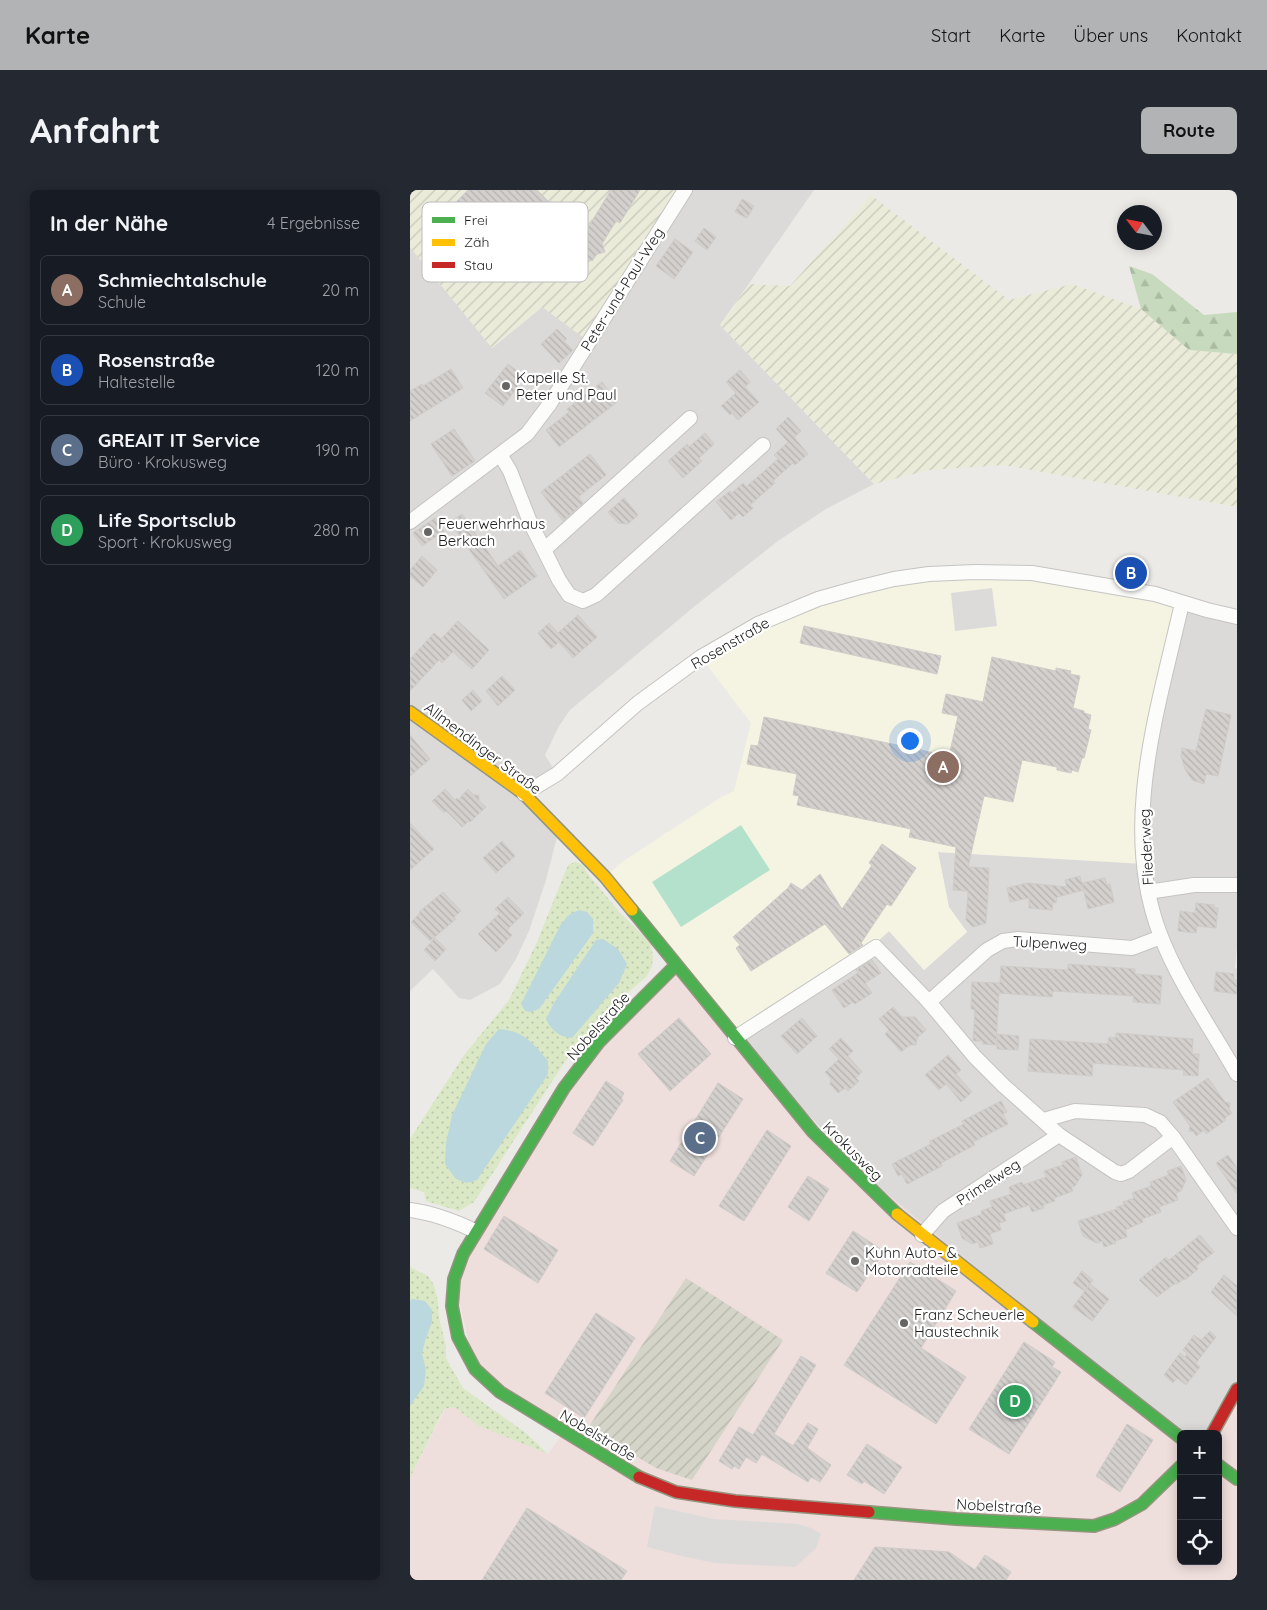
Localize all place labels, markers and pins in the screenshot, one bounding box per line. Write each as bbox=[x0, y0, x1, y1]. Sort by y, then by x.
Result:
place label: Kapelle St. Peter und Paul bbox=[516, 368, 617, 404]
marker: Kapelle St. Peter und Paul bbox=[500, 380, 512, 392]
place label: Feuerwehrhaus Berkach bbox=[438, 514, 545, 550]
marker: Feuerwehrhaus Berkach bbox=[422, 526, 434, 538]
pin: B bbox=[1115, 554, 1147, 592]
pin: A bbox=[927, 748, 959, 786]
pin: C bbox=[684, 1119, 716, 1157]
place label: Kuhn Auto- & Motorradteile bbox=[865, 1243, 959, 1279]
marker: Kuhn Auto- & Motorradteile bbox=[849, 1255, 861, 1267]
place label: Franz Scheuerle Haustechnik bbox=[914, 1305, 1025, 1341]
marker: Franz Scheuerle Haustechnik bbox=[898, 1317, 910, 1329]
pin: D bbox=[999, 1382, 1031, 1420]

